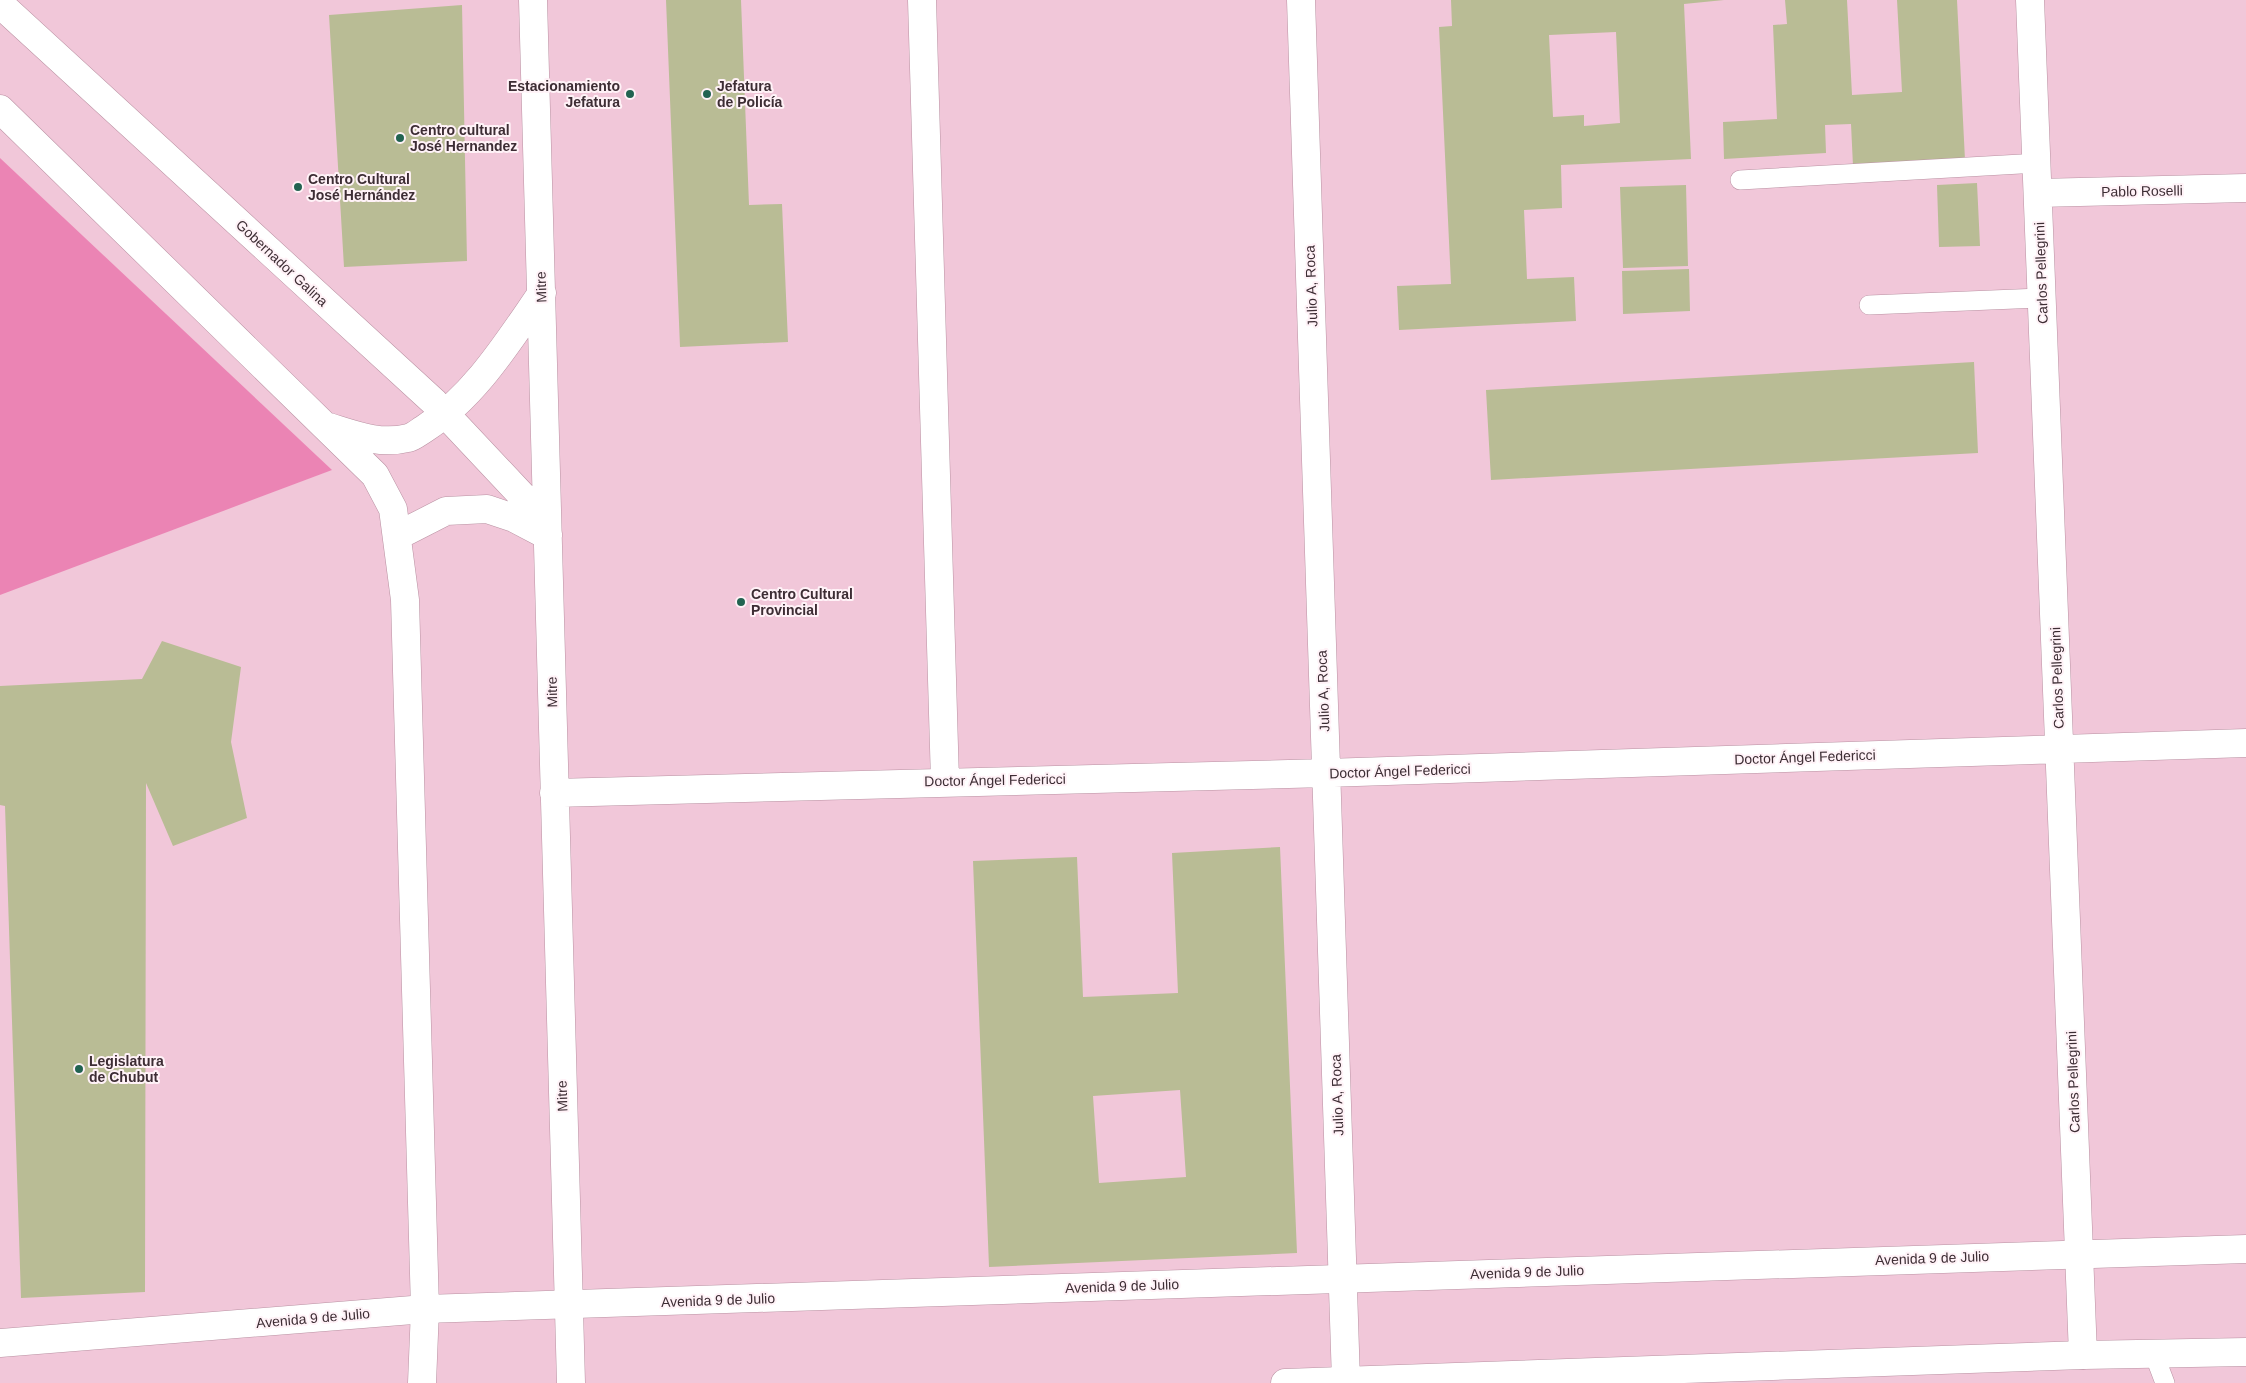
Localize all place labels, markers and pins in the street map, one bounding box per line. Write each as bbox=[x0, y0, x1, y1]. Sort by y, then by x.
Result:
place label: Estacionamiento Jefatura bbox=[508, 78, 620, 110]
place label: Jefatura de Policía bbox=[717, 78, 783, 110]
marker: Estacionamiento Jefatura bbox=[624, 88, 636, 100]
marker: Jefatura de Policía bbox=[701, 88, 713, 100]
place label: Centro cultural José Hernandez bbox=[410, 122, 517, 154]
marker: Centro cultural José Hernandez bbox=[394, 132, 406, 144]
place label: Centro Cultural José Hernández bbox=[308, 171, 415, 203]
marker: Centro Cultural José Hernández bbox=[292, 181, 304, 193]
place label: Centro Cultural Provincial bbox=[751, 586, 853, 618]
marker: Centro Cultural Provincial bbox=[735, 596, 747, 608]
place label: Legislatura de Chubut bbox=[89, 1053, 164, 1085]
marker: Legislatura de Chubut bbox=[73, 1063, 85, 1075]

